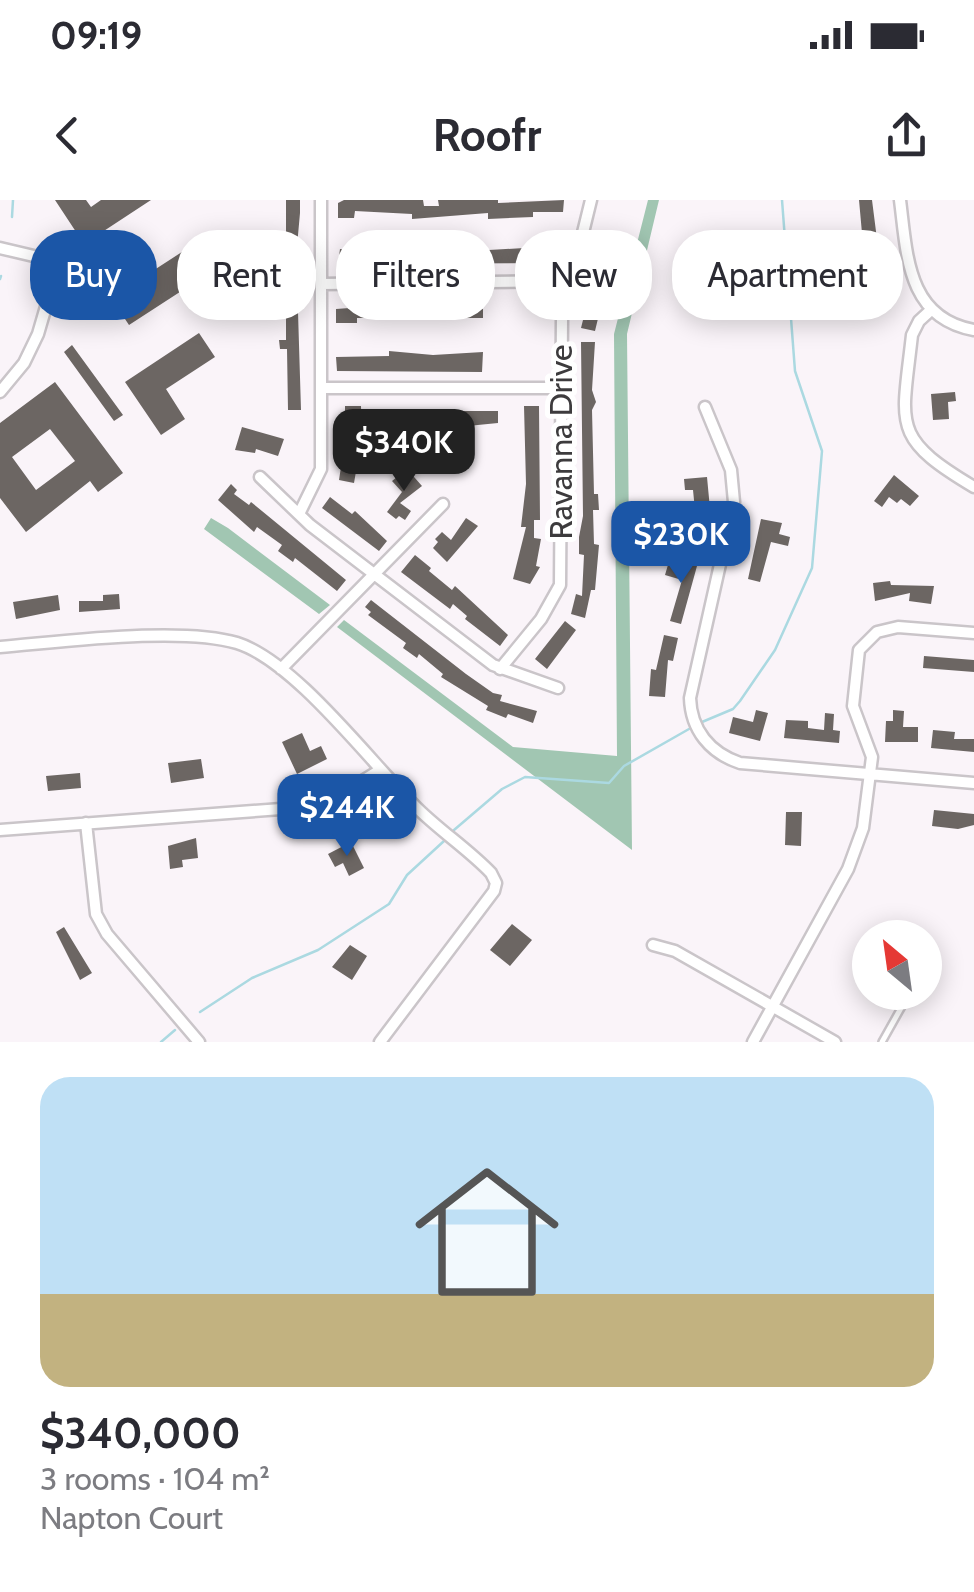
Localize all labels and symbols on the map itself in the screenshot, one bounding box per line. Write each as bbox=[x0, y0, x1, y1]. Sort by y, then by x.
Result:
street label: Ravanna Drive bbox=[541, 345, 580, 539]
pin: $340K bbox=[334, 409, 474, 494]
pin: $230K bbox=[611, 501, 751, 586]
pin: $244K bbox=[277, 774, 417, 859]
north arrow bbox=[852, 920, 942, 1010]

